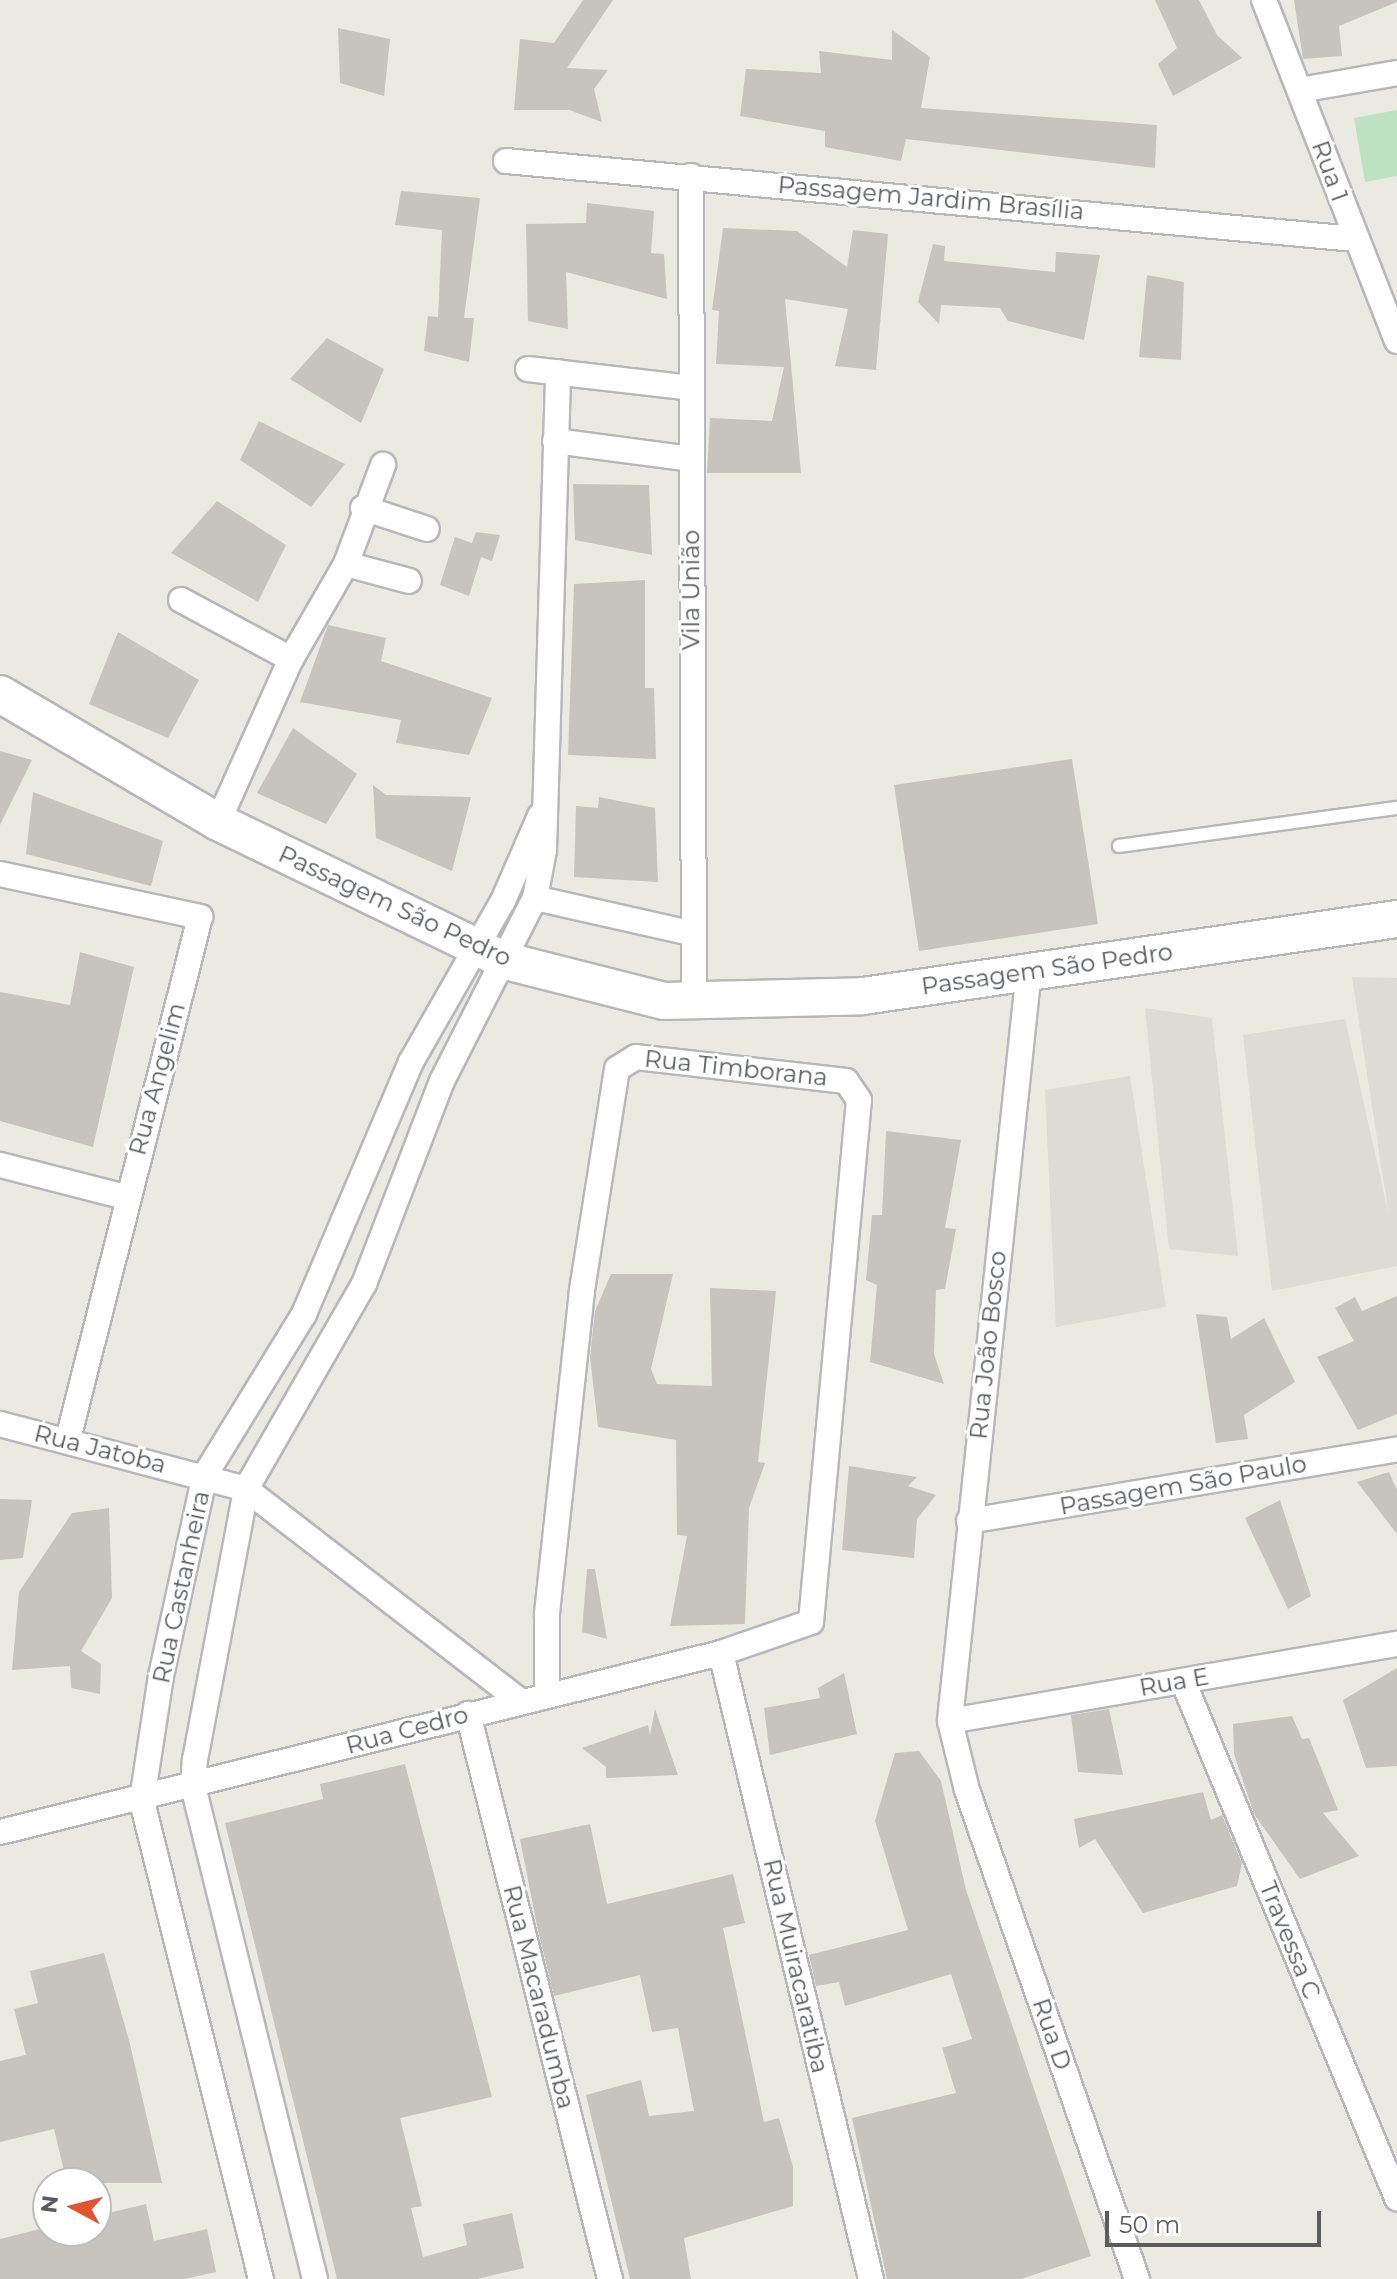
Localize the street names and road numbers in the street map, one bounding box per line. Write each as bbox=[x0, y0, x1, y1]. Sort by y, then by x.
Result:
street label: Rua 1 bbox=[1306, 137, 1354, 205]
street label: Passagem Jardim Brasília bbox=[777, 170, 1085, 226]
street label: Vila União bbox=[677, 530, 705, 650]
street label: Passagem São Pedro bbox=[274, 839, 516, 973]
street label: Passagem São Pedro bbox=[919, 937, 1175, 1001]
street label: Rua Angelim bbox=[123, 1000, 191, 1158]
street label: Rua Timborana bbox=[643, 1044, 829, 1092]
street label: Rua João Bosco bbox=[964, 1249, 1012, 1441]
street label: Rua Jatoba bbox=[31, 1419, 169, 1479]
street label: Passagem São Paulo bbox=[1057, 1449, 1309, 1521]
street label: Rua Castanheira bbox=[147, 1488, 215, 1686]
street label: Rua E bbox=[1137, 1662, 1211, 1702]
street label: Rua Cedro bbox=[343, 1700, 471, 1760]
street label: Rua Muiracaratiba bbox=[757, 1856, 835, 2076]
street label: Travessa C bbox=[1253, 1877, 1327, 2003]
street label: Rua Macaradumba bbox=[497, 1882, 581, 2112]
street label: Rua D bbox=[1026, 1994, 1078, 2074]

